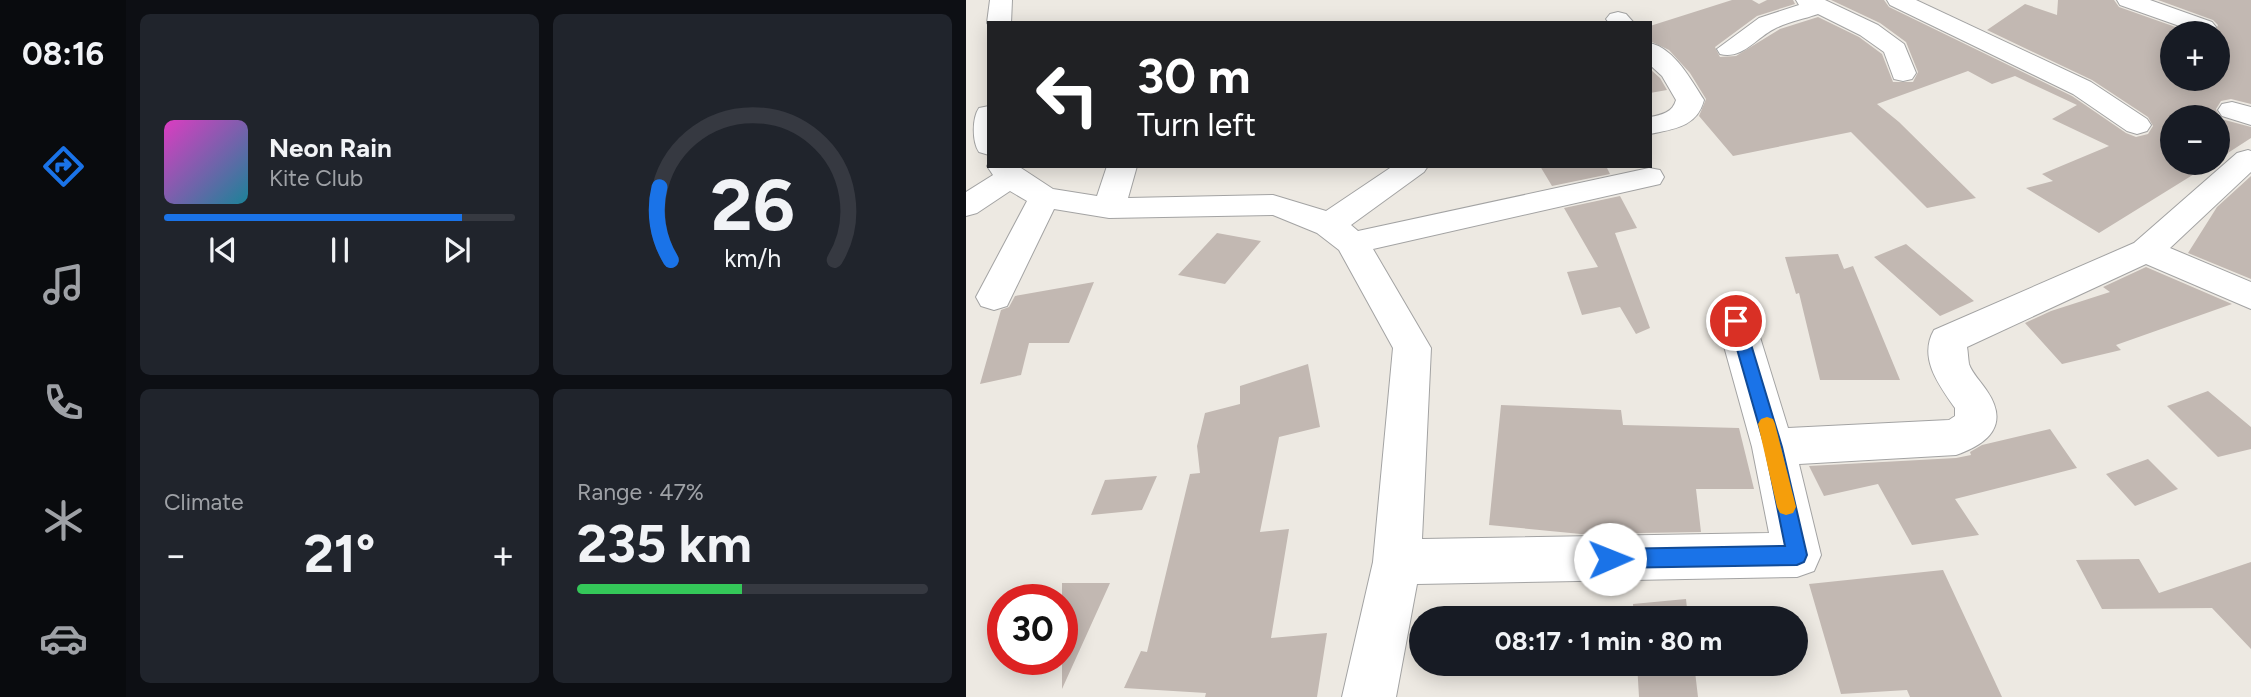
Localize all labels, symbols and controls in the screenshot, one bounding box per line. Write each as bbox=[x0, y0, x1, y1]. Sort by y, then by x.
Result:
map controls bbox=[2160, 21, 2230, 175]
button: + bbox=[2160, 21, 2230, 91]
text: 08:16 bbox=[22, 35, 104, 73]
text: 30 m bbox=[1137, 46, 1250, 105]
icon: left bbox=[1022, 49, 1113, 140]
button: − bbox=[2160, 105, 2230, 175]
text: Turn left bbox=[1137, 106, 1256, 144]
text: Neon Rain bbox=[269, 132, 392, 164]
icon: directions bbox=[39, 142, 88, 191]
text: 26 bbox=[710, 162, 795, 249]
text: Kite Club bbox=[269, 164, 363, 192]
icon: previous bbox=[204, 231, 242, 269]
icon: pause bbox=[321, 231, 359, 269]
icon: next bbox=[438, 231, 476, 269]
text: km/h bbox=[724, 243, 781, 273]
icon: music bbox=[39, 260, 88, 309]
pin bbox=[1706, 291, 1766, 351]
icon: arrive bbox=[1717, 302, 1755, 340]
icon: phone bbox=[39, 378, 88, 427]
text: Range · 47% bbox=[577, 478, 704, 506]
text: Climate bbox=[164, 488, 243, 516]
icon: climate bbox=[39, 496, 88, 545]
text: 235 km bbox=[577, 513, 752, 575]
position arrow bbox=[1573, 522, 1647, 596]
text: 21° bbox=[304, 523, 375, 585]
text: − bbox=[164, 532, 188, 578]
text: + bbox=[491, 532, 515, 578]
speed limit sign: 30 bbox=[987, 584, 1078, 675]
icon: car bbox=[39, 614, 88, 663]
text: 08:17 · 1 min · 80 m bbox=[1495, 625, 1722, 657]

